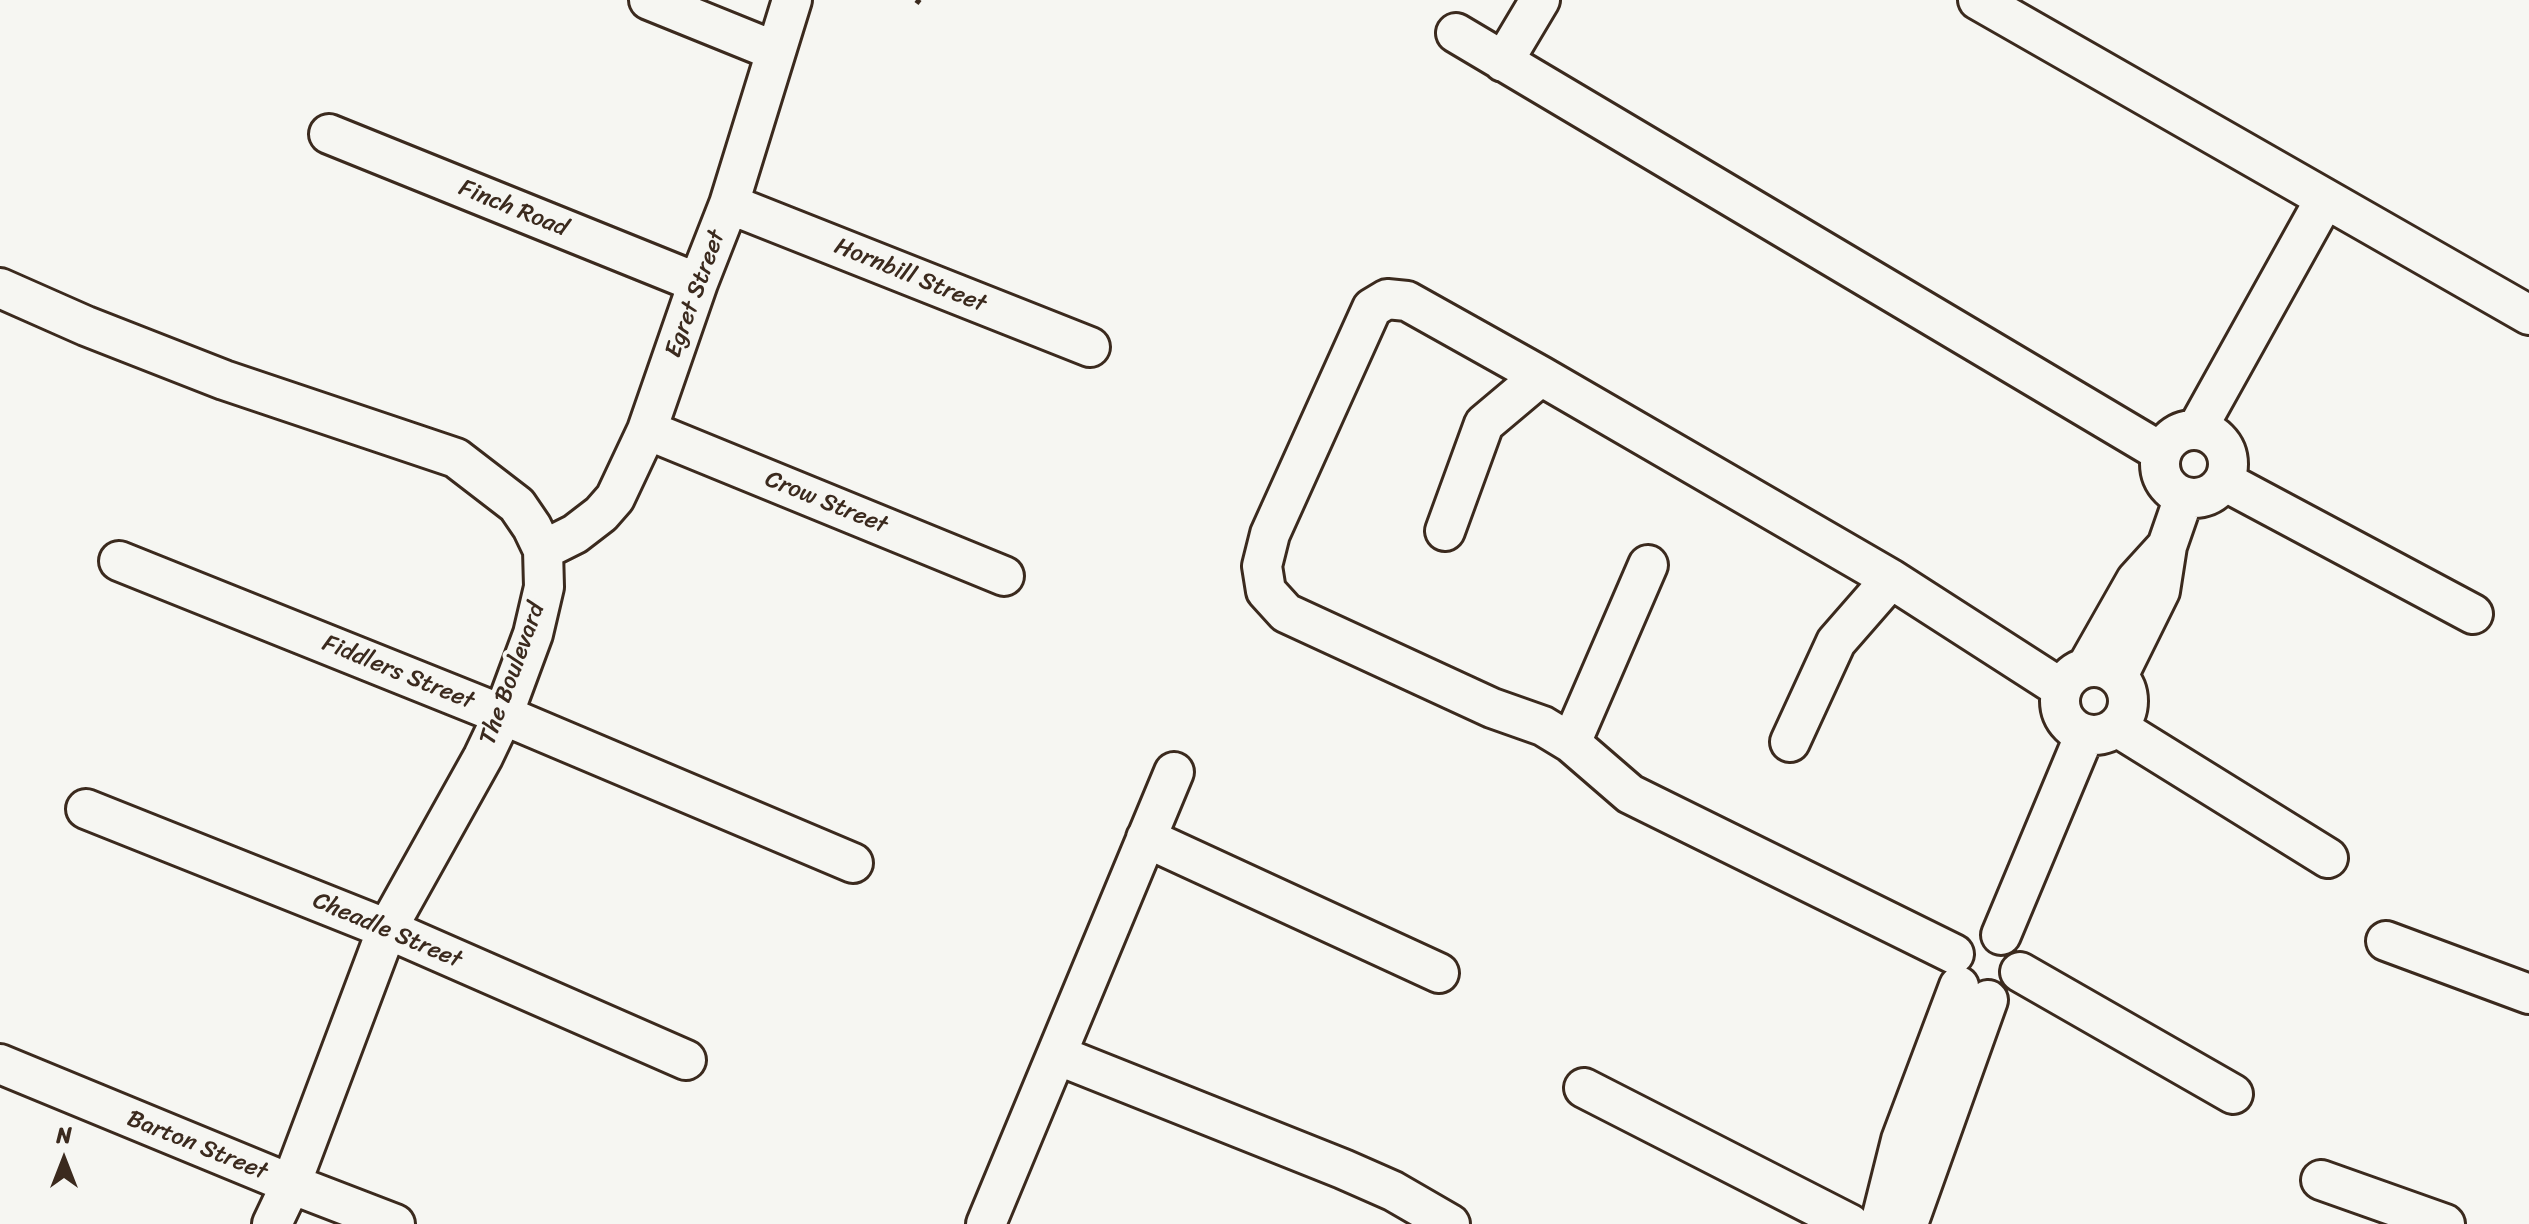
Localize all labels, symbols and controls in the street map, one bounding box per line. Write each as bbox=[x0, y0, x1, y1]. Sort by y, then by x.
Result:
street label: Finch Road bbox=[454, 174, 572, 244]
street label: Egret Street bbox=[660, 226, 732, 362]
street label: Hornbill Street bbox=[830, 232, 990, 320]
street label: Crow Street bbox=[761, 465, 891, 541]
street label: The Boulevard bbox=[474, 599, 552, 749]
street label: Fiddlers Street bbox=[318, 629, 478, 717]
street label: Cheadle Street bbox=[308, 887, 466, 975]
street label: Barton Street bbox=[123, 1105, 271, 1187]
text: N bbox=[56, 1116, 72, 1155]
north arrow bbox=[24, 1120, 104, 1200]

